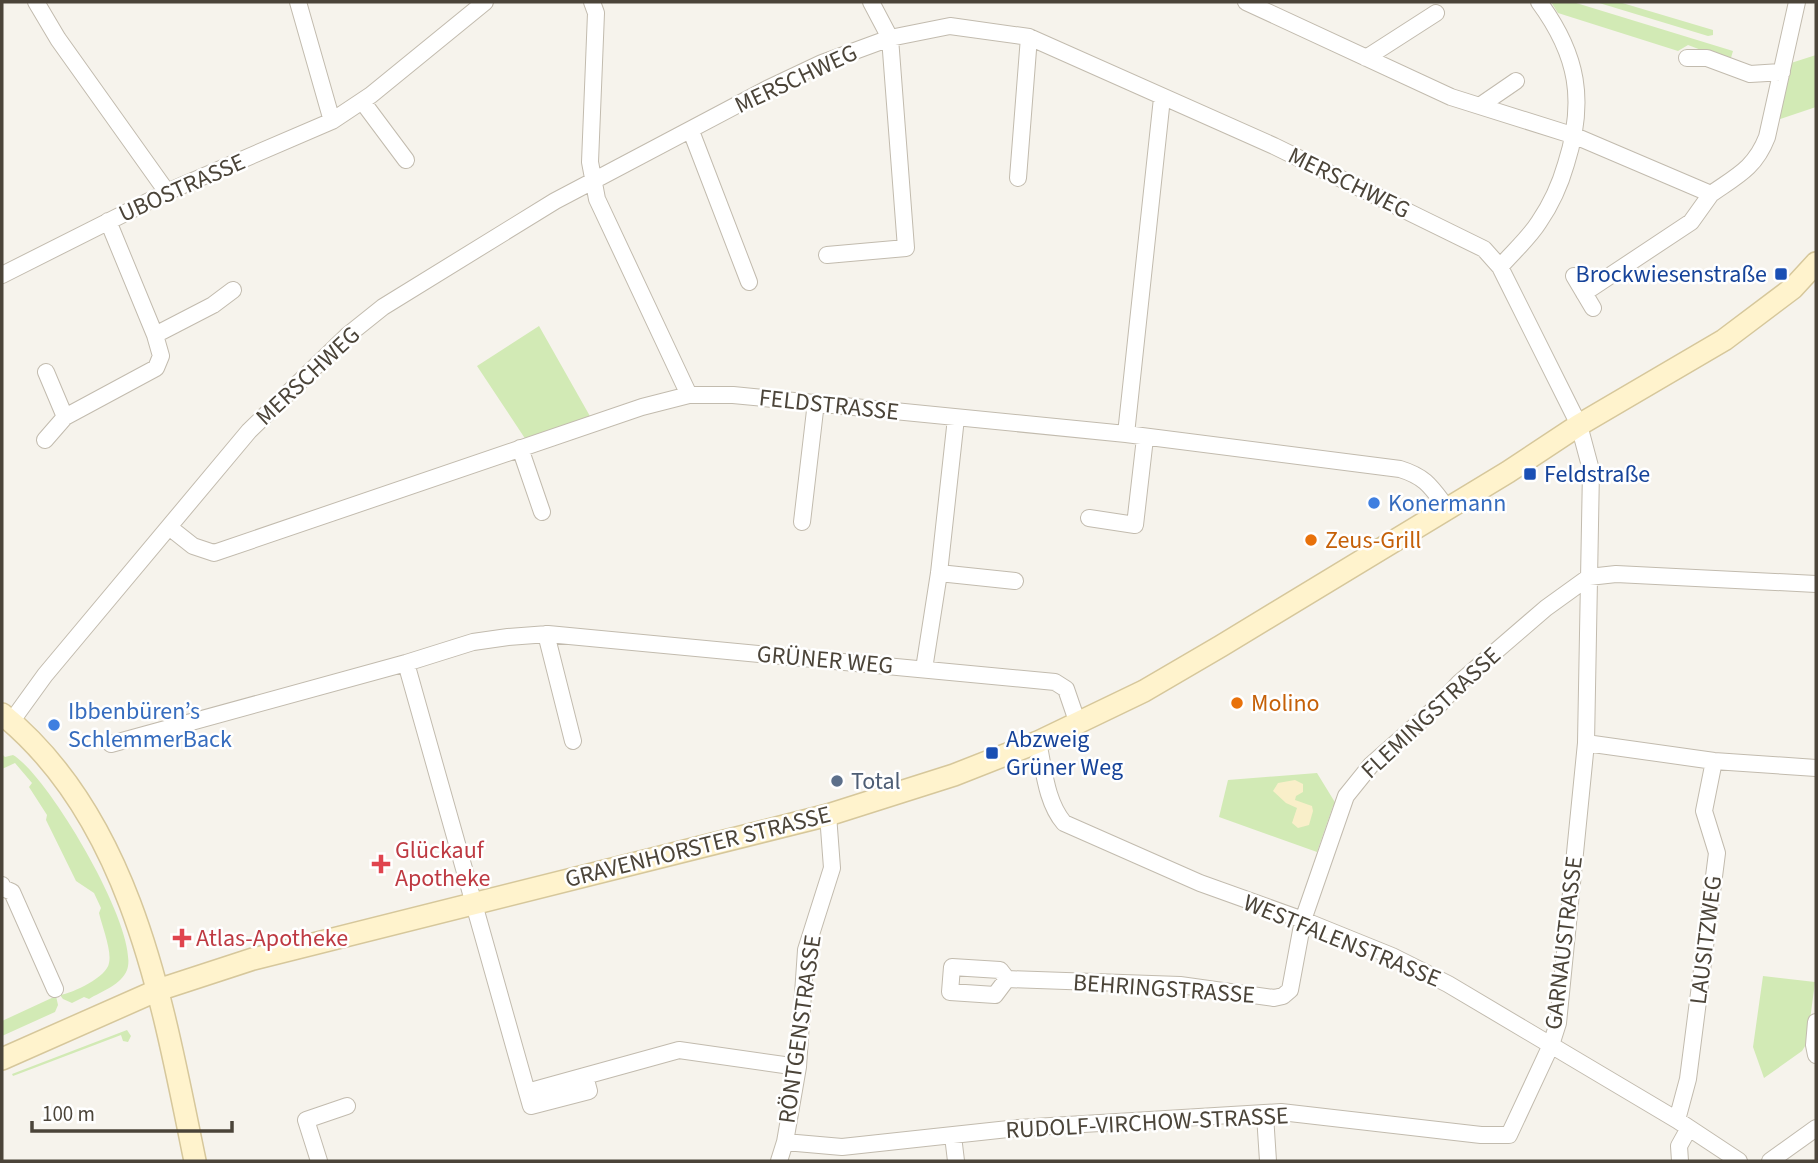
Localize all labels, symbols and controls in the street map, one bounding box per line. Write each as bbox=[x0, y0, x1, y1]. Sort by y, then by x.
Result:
street label: MERSCHWEG bbox=[729, 35, 863, 123]
street label: MERSCHWEG bbox=[1282, 138, 1416, 228]
street label: UBOSTRASSE bbox=[113, 145, 251, 231]
place label: Brockwiesenstraße bbox=[1576, 257, 1767, 292]
marker: Brockwiesenstraße bbox=[1773, 266, 1789, 282]
street label: MERSCHWEG bbox=[248, 318, 368, 434]
street label: FELDSTRASSE bbox=[757, 380, 901, 430]
place label: Feldstraße bbox=[1544, 457, 1650, 492]
marker: Feldstraße bbox=[1522, 466, 1538, 482]
place label: Konermann bbox=[1388, 486, 1506, 521]
marker: Konermann bbox=[1366, 495, 1382, 511]
place label: Zeus-Grill bbox=[1325, 523, 1421, 558]
marker: Zeus-Grill bbox=[1303, 532, 1319, 548]
street label: GRÜNER WEG bbox=[755, 637, 895, 683]
street label: FLEMINGSTRASSE bbox=[1353, 639, 1509, 787]
place label: Molino bbox=[1251, 686, 1320, 721]
place label: Ibbenbüren’s SchlemmerBack bbox=[68, 694, 232, 757]
marker: Molino bbox=[1229, 695, 1245, 711]
marker: Ibbenbüren’s SchlemmerBack bbox=[46, 717, 62, 733]
place label: Abzweig Grüner Weg bbox=[1006, 722, 1123, 785]
marker: Abzweig Grüner Weg bbox=[984, 745, 1000, 761]
place label: Total bbox=[851, 764, 901, 799]
marker: Total bbox=[829, 773, 845, 789]
street label: GRAVENHORSTER STRASSE bbox=[562, 797, 834, 897]
place label: Glückauf Apotheke bbox=[395, 833, 490, 896]
street label: GARNAUSTRASSE bbox=[1536, 854, 1592, 1032]
marker: Glückauf Apotheke bbox=[373, 856, 389, 872]
street label: LAUSITZWEG bbox=[1681, 874, 1731, 1006]
street label: WESTFALENSTRASSE bbox=[1238, 885, 1446, 997]
place label: Atlas-Apotheke bbox=[196, 921, 348, 956]
marker: Atlas-Apotheke bbox=[174, 930, 190, 946]
street label: RÖNTGENSTRASSE bbox=[769, 932, 831, 1126]
street label: BEHRINGSTRASSE bbox=[1072, 965, 1256, 1013]
scale bar bbox=[32, 1090, 231, 1134]
street label: RUDOLF-VIRCHOW-STRASSE bbox=[1005, 1098, 1289, 1148]
text: 100 m bbox=[42, 1099, 95, 1129]

